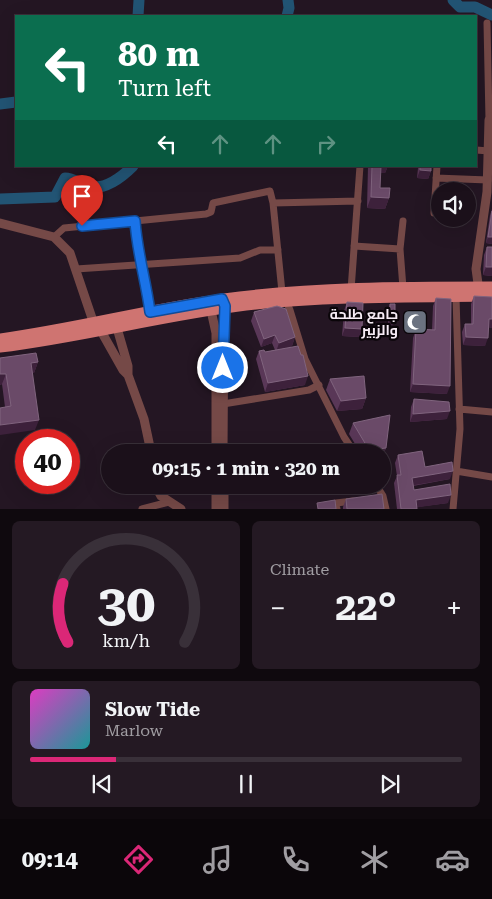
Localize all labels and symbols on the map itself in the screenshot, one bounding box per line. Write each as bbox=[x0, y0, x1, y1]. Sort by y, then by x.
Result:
pin bbox=[61, 175, 103, 226]
place label: جامع طلحة والزبير bbox=[330, 306, 398, 339]
mosque icon: جامع طلحة والزبير bbox=[402, 309, 428, 335]
position arrow bbox=[196, 341, 248, 393]
speed limit sign: 40 bbox=[15, 429, 80, 494]

